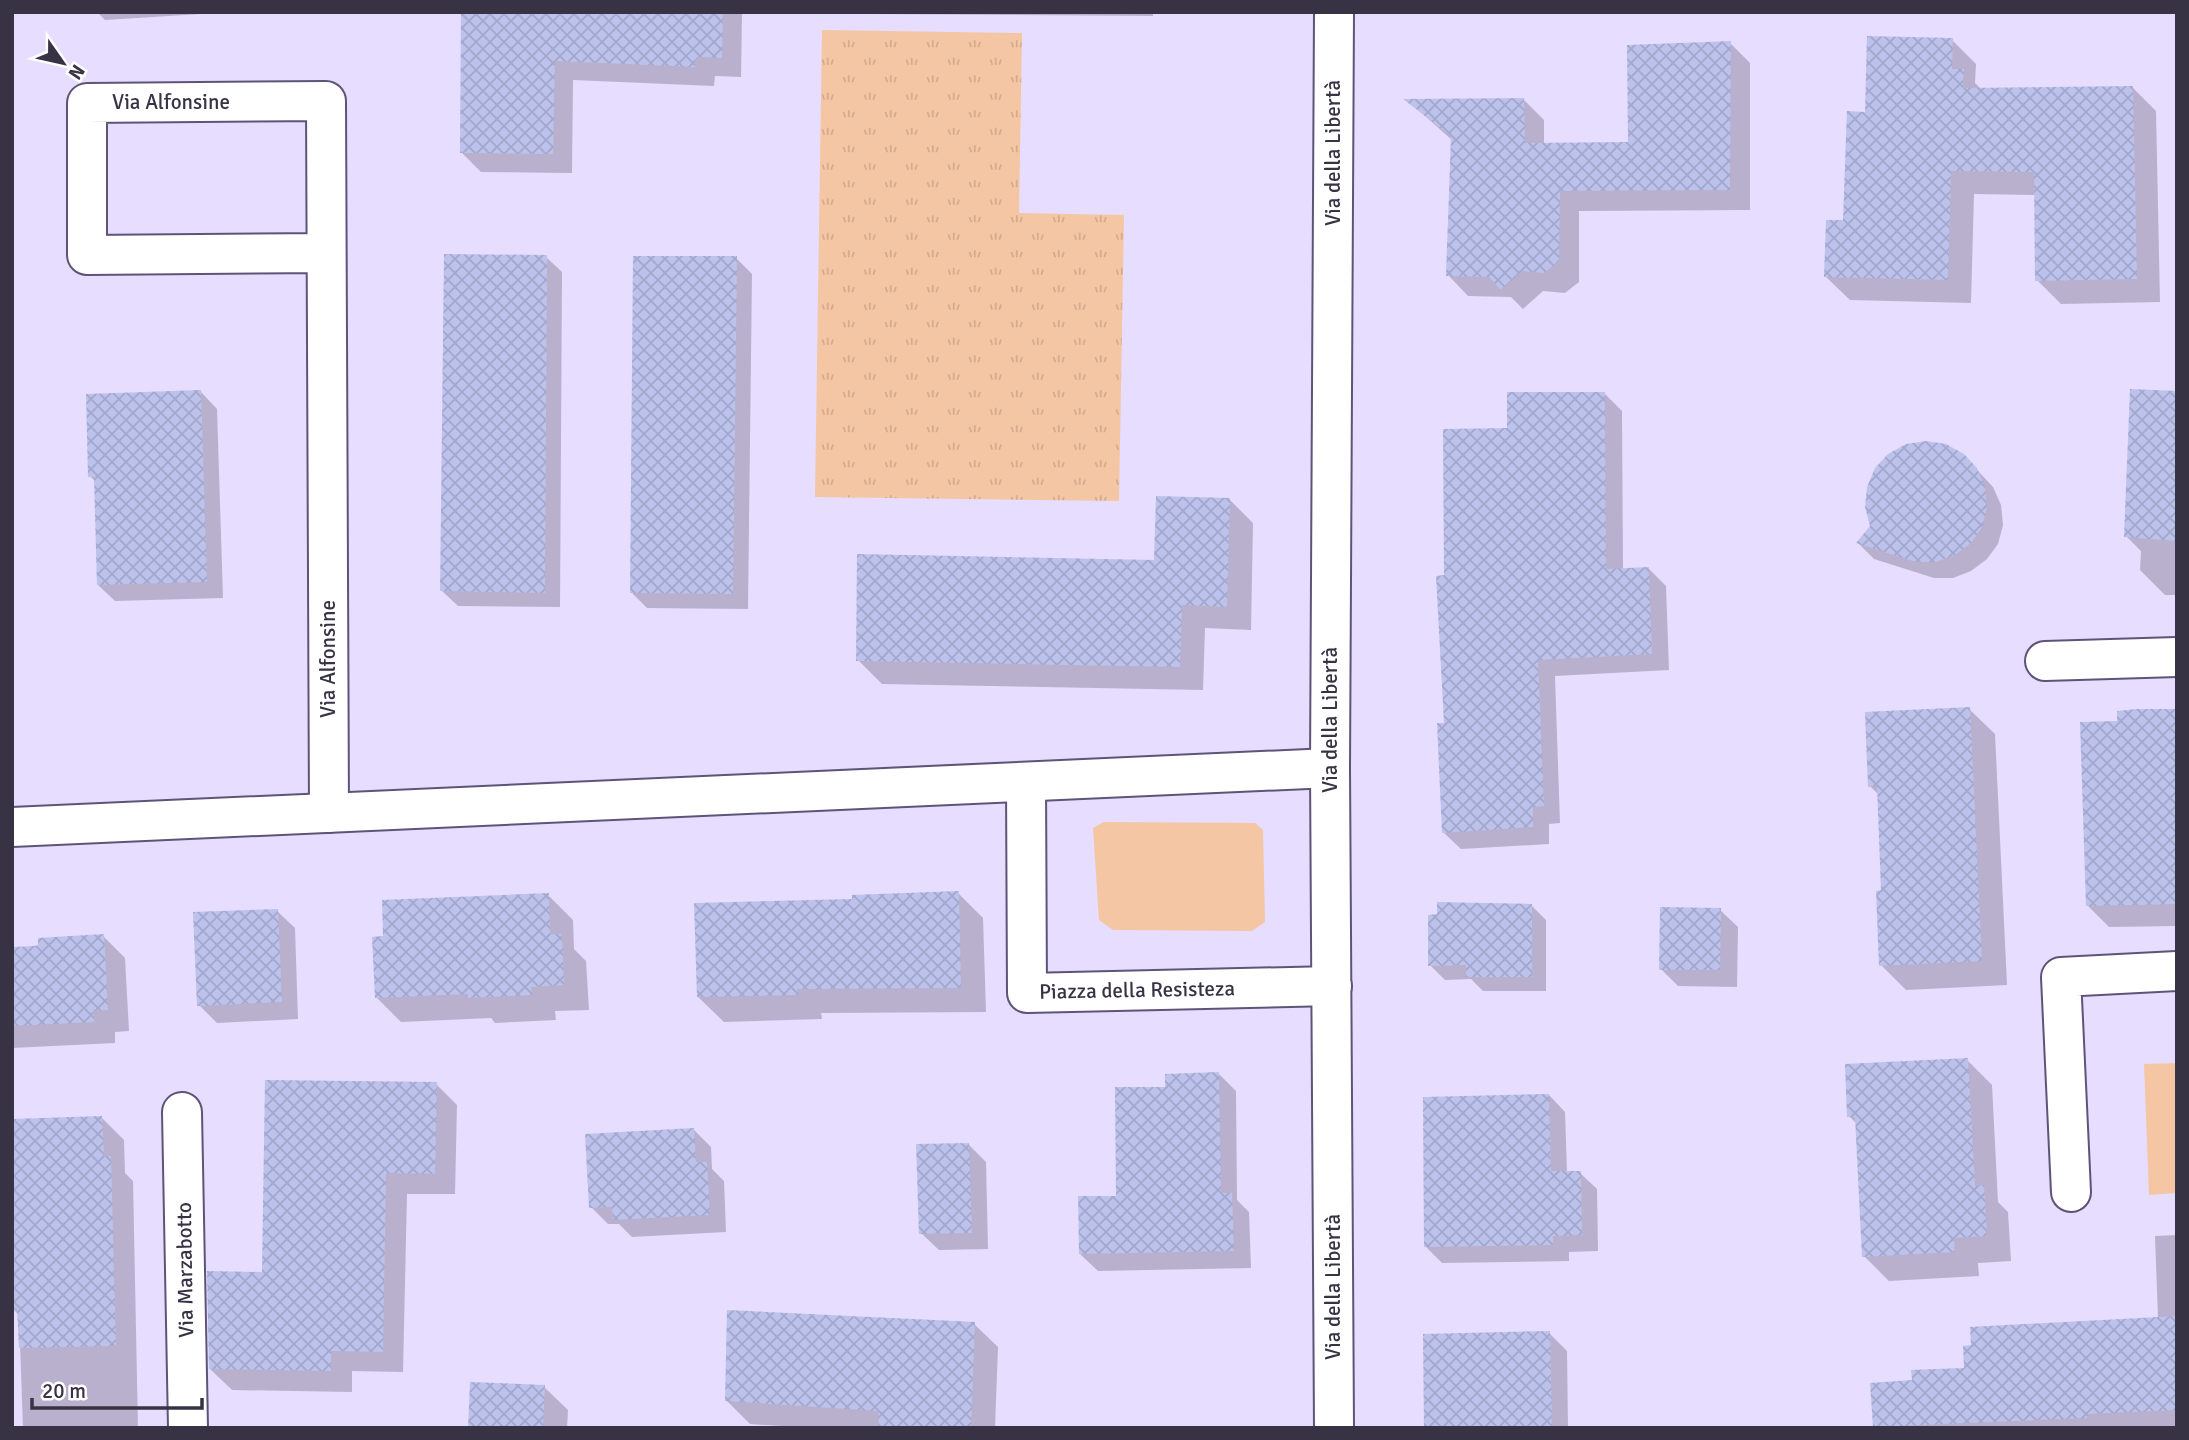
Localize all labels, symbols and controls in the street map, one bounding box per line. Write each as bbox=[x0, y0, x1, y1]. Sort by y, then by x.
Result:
north arrow bbox=[28, 28, 98, 98]
text: N bbox=[63, 60, 90, 84]
street label: Via della Libertà bbox=[1320, 80, 1346, 226]
street label: Via Alfonsine bbox=[112, 89, 230, 115]
street label: Via Alfonsine bbox=[315, 600, 341, 718]
street label: Via della Libertà bbox=[1317, 647, 1343, 793]
street label: Piazza della Resisteza bbox=[1039, 975, 1235, 1005]
street label: Via Marzabotto bbox=[171, 1202, 199, 1338]
street label: Via della Libertà bbox=[1320, 1214, 1346, 1360]
scale bar bbox=[32, 1366, 201, 1410]
text: 20 m bbox=[42, 1378, 86, 1404]

